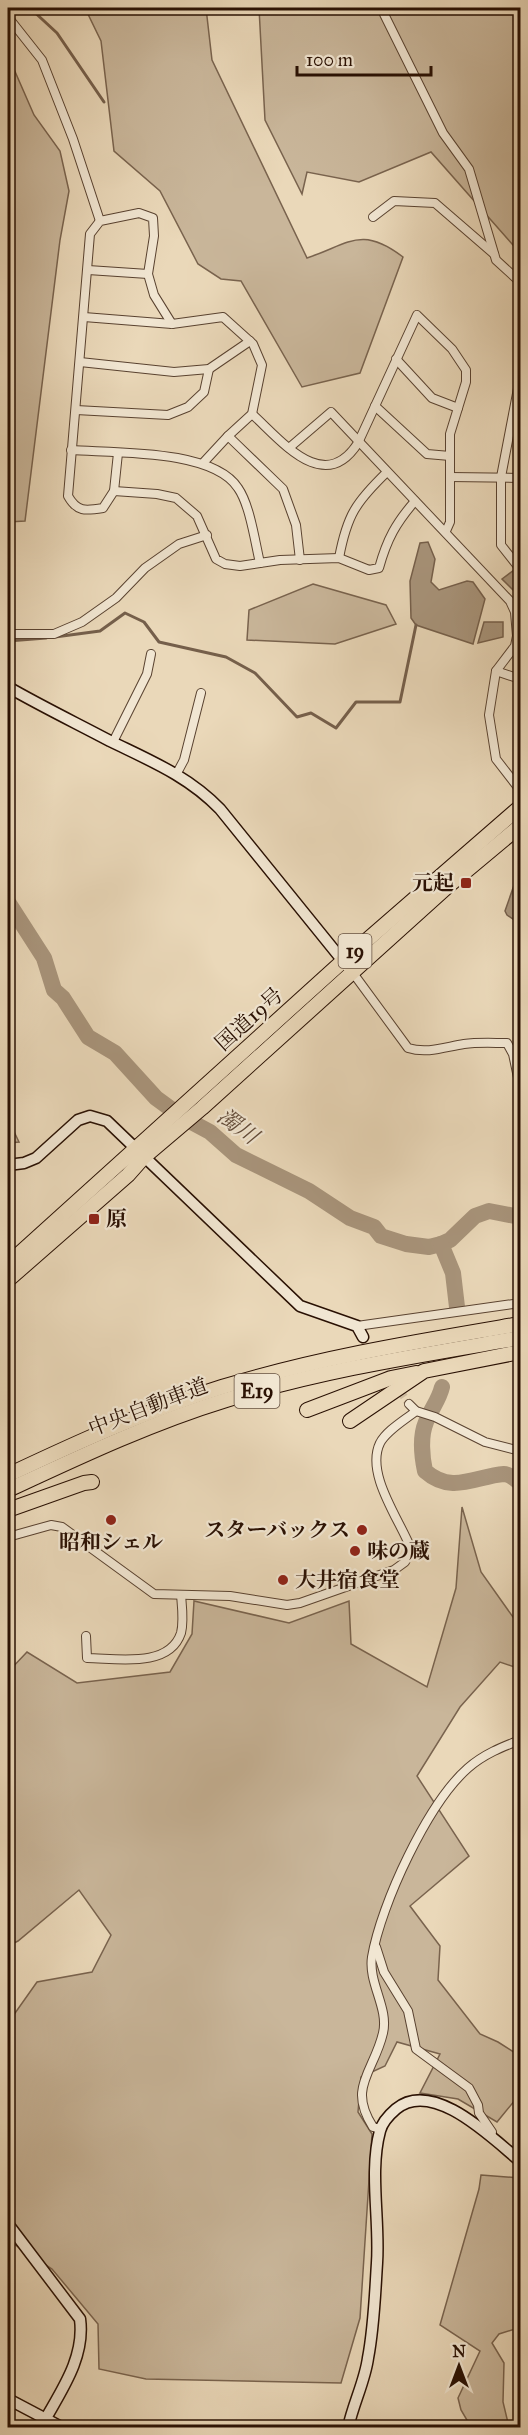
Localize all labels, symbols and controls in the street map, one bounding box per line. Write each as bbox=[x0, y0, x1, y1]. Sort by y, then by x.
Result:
scale bar bbox=[297, 39, 430, 77]
text: 100 m bbox=[306, 49, 353, 71]
place label: 元起 bbox=[412, 870, 454, 896]
marker: 元起 bbox=[459, 876, 473, 890]
road number: 19 bbox=[338, 934, 372, 968]
street label: 国道19号 bbox=[210, 982, 288, 1056]
water label: 濁川 bbox=[212, 1102, 265, 1151]
place label: 原 bbox=[106, 1206, 127, 1232]
marker: 原 bbox=[87, 1212, 101, 1226]
street label: 中央自動車道 bbox=[85, 1372, 211, 1442]
road number: E19 bbox=[234, 1374, 280, 1408]
marker: 昭和シェル bbox=[104, 1513, 118, 1527]
place label: スターバックス bbox=[204, 1517, 350, 1543]
marker: スターバックス bbox=[355, 1523, 369, 1537]
place label: 昭和シェル bbox=[59, 1529, 163, 1555]
place label: 味の蔵 bbox=[367, 1538, 430, 1564]
marker: 味の蔵 bbox=[348, 1544, 362, 1558]
place label: 大井宿食堂 bbox=[295, 1567, 400, 1593]
marker: 大井宿食堂 bbox=[276, 1573, 290, 1587]
north arrow bbox=[429, 2336, 489, 2396]
text: N bbox=[452, 2342, 466, 2361]

